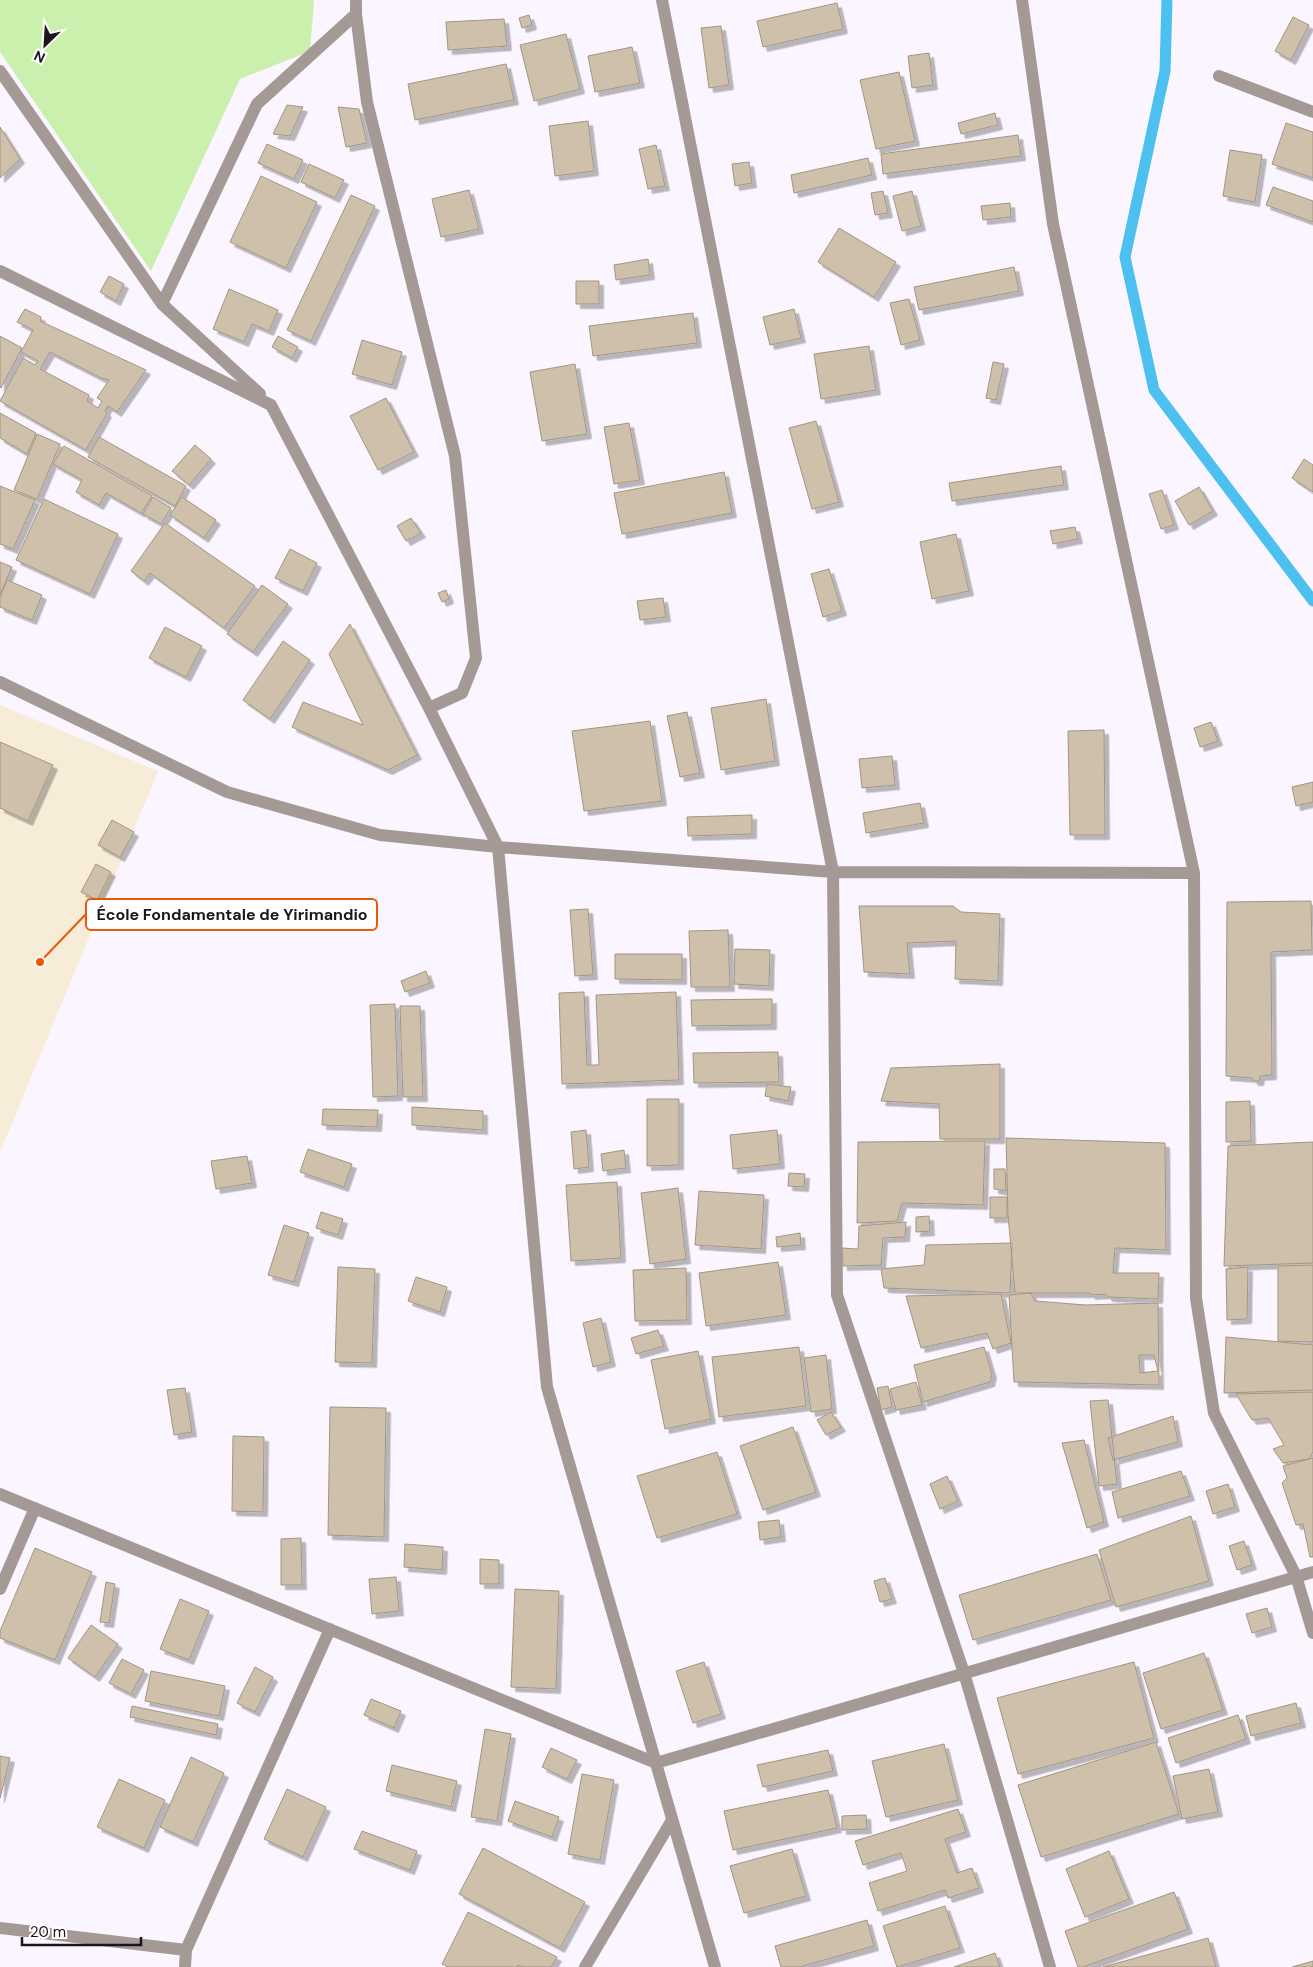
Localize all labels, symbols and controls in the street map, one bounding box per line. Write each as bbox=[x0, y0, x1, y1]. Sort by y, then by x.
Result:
north arrow bbox=[20, 20, 70, 70]
text: N bbox=[31, 46, 48, 67]
callout: École Fondamentale de Yirimandio bbox=[86, 899, 377, 930]
text: École Fondamentale de Yirimandio bbox=[96, 904, 368, 925]
scale bar bbox=[22, 1914, 141, 1946]
text: 20 m bbox=[30, 1922, 66, 1942]

